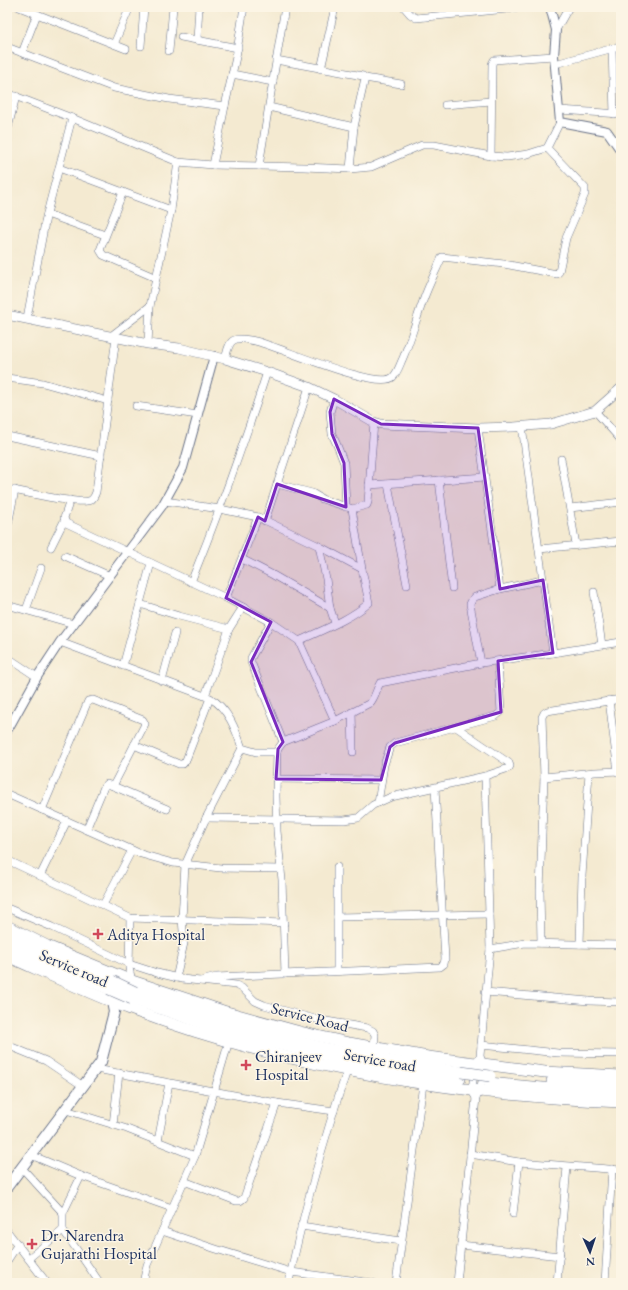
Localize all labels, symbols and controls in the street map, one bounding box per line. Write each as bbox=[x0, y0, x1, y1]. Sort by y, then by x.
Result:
place label: Aditya Hospital bbox=[106, 924, 205, 945]
marker: Aditya Hospital bbox=[92, 928, 104, 940]
street label: Service road bbox=[36, 944, 113, 992]
street label: Service Road bbox=[269, 997, 352, 1037]
street label: Service road bbox=[342, 1043, 419, 1077]
place label: Chiranjeev Hospital bbox=[255, 1046, 323, 1085]
marker: Chiranjeev Hospital bbox=[240, 1059, 252, 1071]
place label: Dr. Narendra Gujarathi Hospital bbox=[41, 1225, 157, 1264]
north arrow bbox=[570, 1232, 610, 1272]
marker: Dr. Narendra Gujarathi Hospital bbox=[26, 1238, 38, 1250]
text: N bbox=[586, 1255, 595, 1269]

